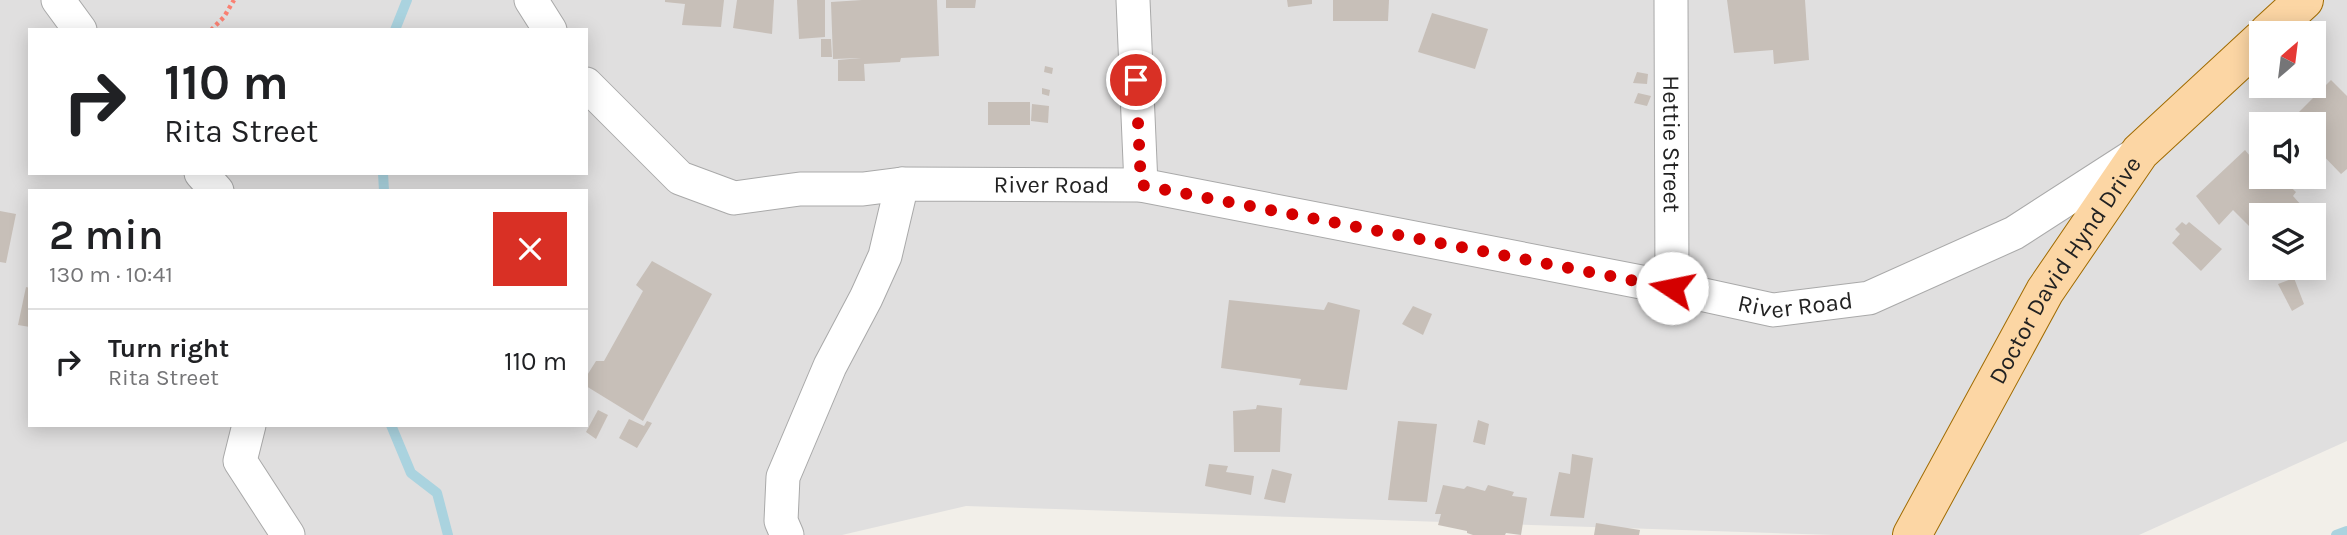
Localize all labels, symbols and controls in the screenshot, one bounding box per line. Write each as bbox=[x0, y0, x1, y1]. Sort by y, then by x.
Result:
north arrow bbox=[2249, 21, 2326, 98]
map controls bbox=[2249, 21, 2326, 280]
pin bbox=[1106, 50, 1166, 110]
text: 110 m bbox=[164, 54, 289, 111]
icon: right bbox=[49, 56, 140, 147]
icon: arrive bbox=[1117, 61, 1155, 99]
street label: Hettie Street bbox=[1657, 75, 1686, 213]
button: sound bbox=[2249, 112, 2326, 189]
text: Rita Street bbox=[164, 113, 318, 150]
street label: Doctor David Hynd Drive bbox=[1983, 151, 2147, 389]
street label: River Road bbox=[994, 170, 1110, 199]
button: layers bbox=[2249, 203, 2326, 280]
text: 2 min bbox=[49, 210, 164, 260]
button: close bbox=[493, 212, 567, 286]
position arrow bbox=[1635, 251, 1709, 325]
text: 130 m · 10:41 bbox=[49, 261, 173, 288]
street label: River Road bbox=[1735, 286, 1854, 324]
text: Turn right bbox=[108, 333, 229, 364]
icon: right bbox=[49, 343, 87, 381]
text: 110 m bbox=[504, 346, 567, 377]
text: Rita Street bbox=[108, 364, 219, 391]

